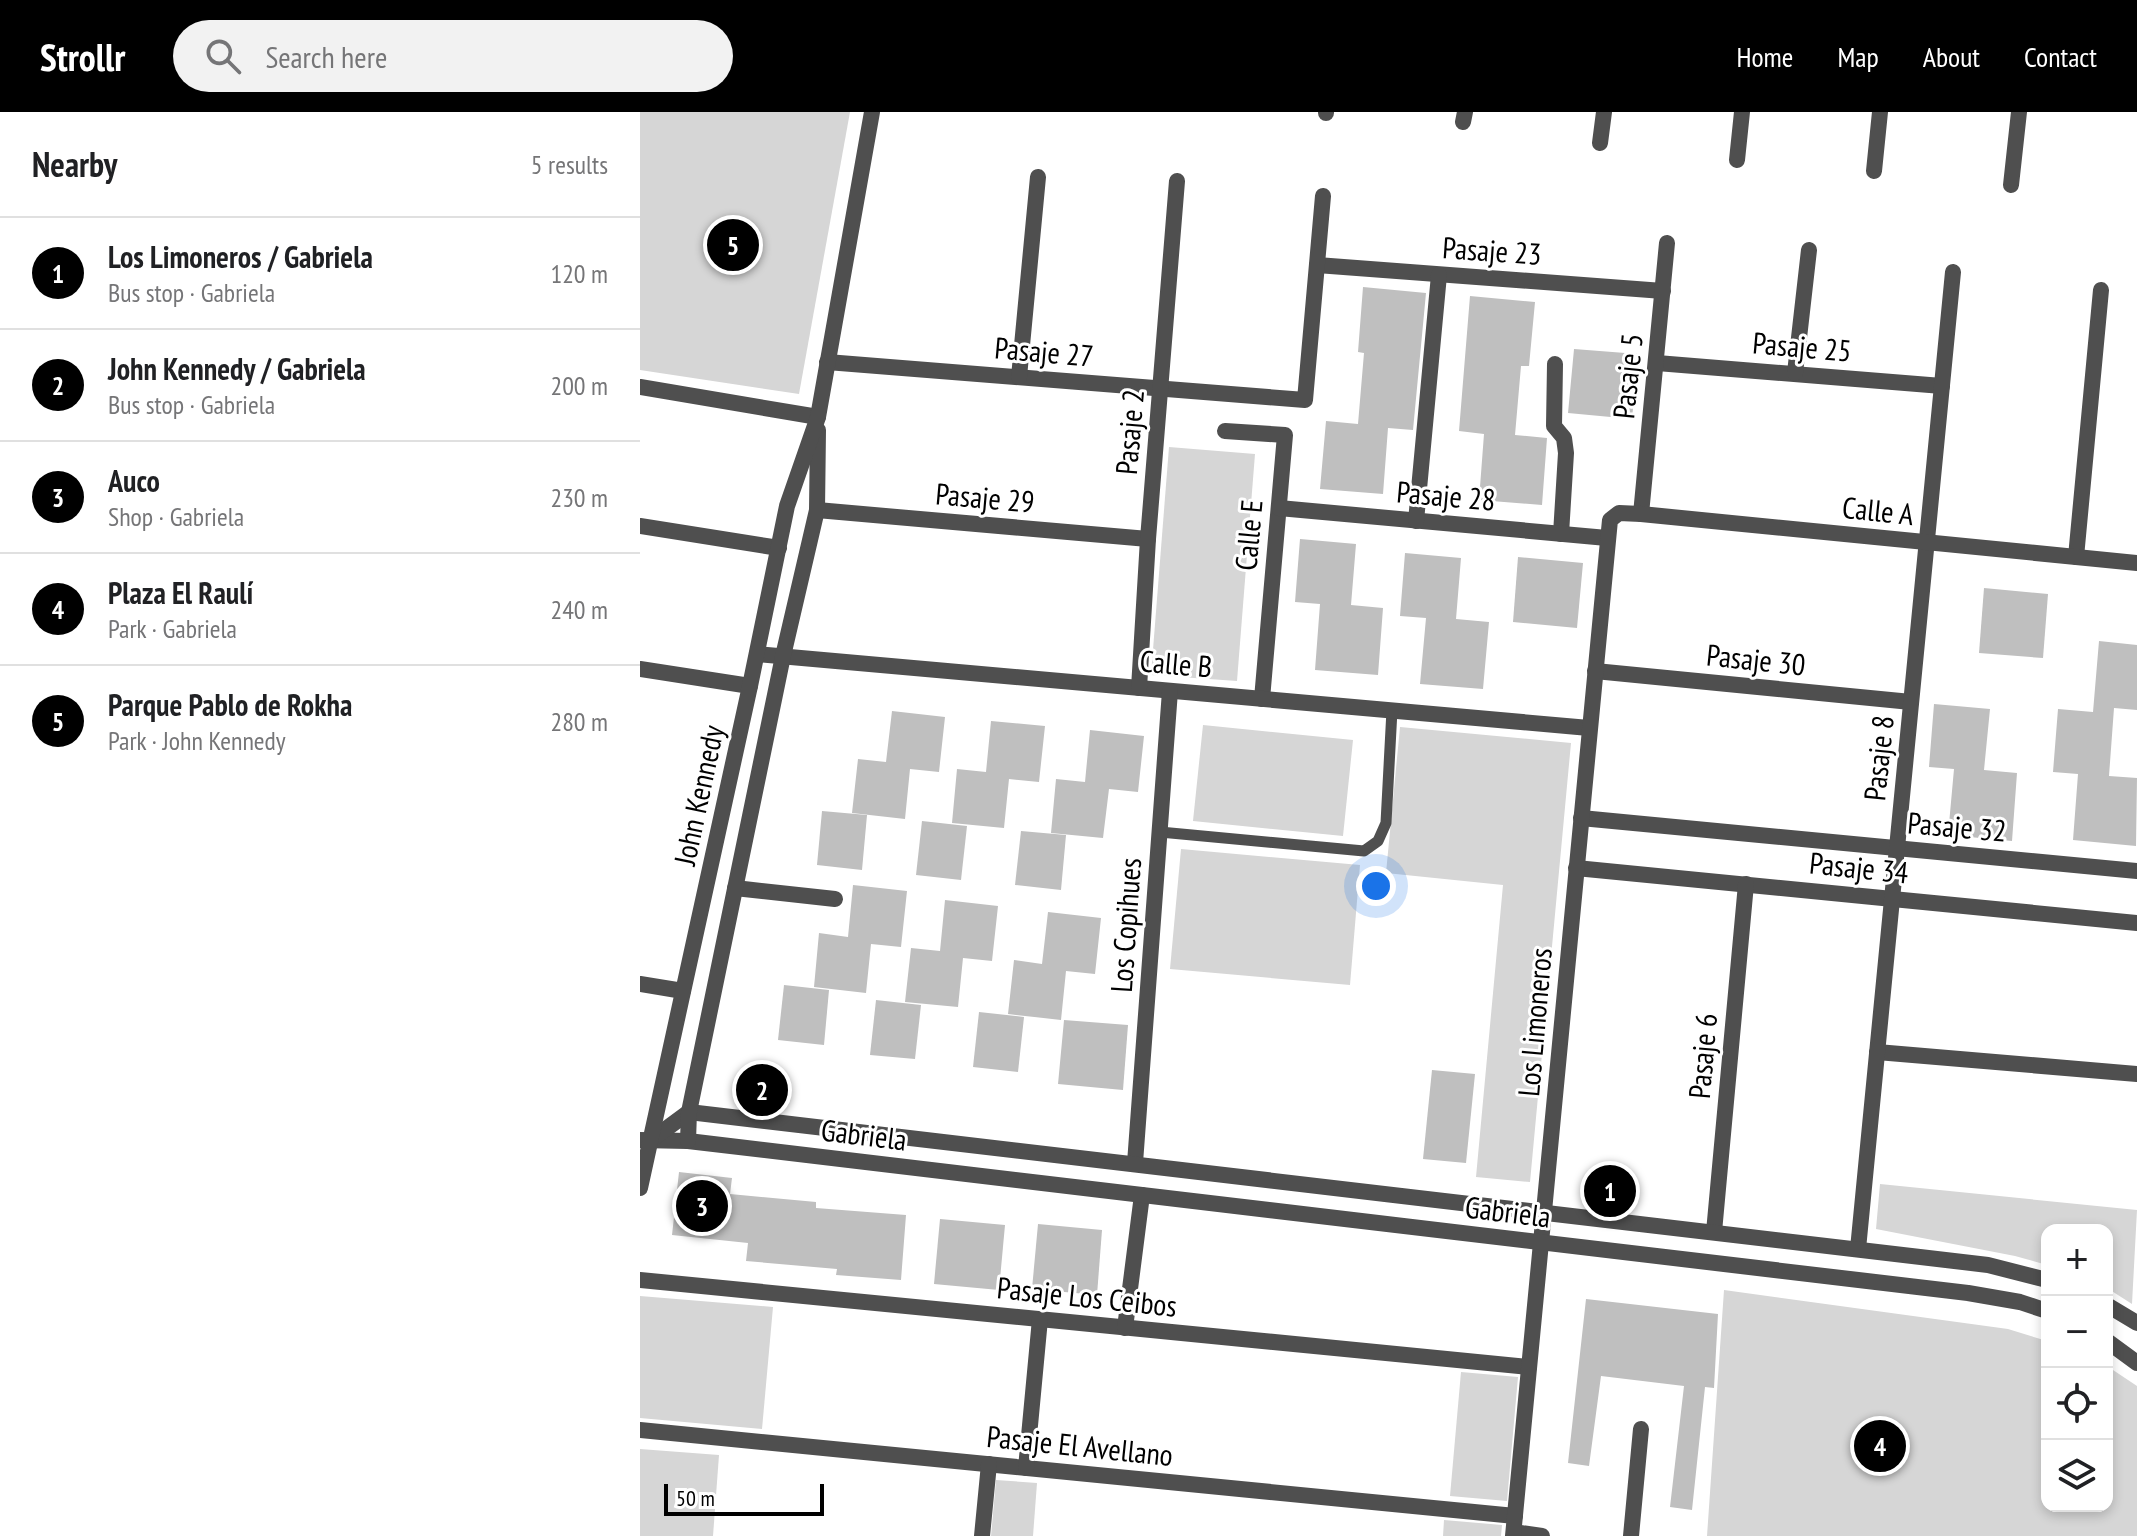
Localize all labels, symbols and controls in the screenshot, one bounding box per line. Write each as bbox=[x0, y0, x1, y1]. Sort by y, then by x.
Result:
search box bbox=[173, 20, 733, 92]
text: Strollr bbox=[40, 32, 125, 81]
icon: search bbox=[201, 34, 245, 78]
text: Search here bbox=[265, 37, 387, 76]
text: Home bbox=[1737, 38, 1793, 75]
text: Map bbox=[1837, 38, 1879, 75]
text: About bbox=[1923, 38, 1980, 75]
text: Contact bbox=[2024, 38, 2097, 75]
text: Nearby bbox=[32, 142, 117, 186]
text: 5 results bbox=[531, 148, 608, 181]
pin: 5 bbox=[707, 215, 759, 275]
street label: Pasaje 23 bbox=[1441, 227, 1543, 273]
text: Los Limoneros / Gabriela bbox=[108, 237, 373, 276]
text: 1 bbox=[52, 257, 64, 290]
text: 120 m bbox=[550, 257, 608, 290]
text: Bus stop · Gabriela bbox=[108, 276, 275, 309]
street label: Pasaje 25 bbox=[1751, 322, 1853, 370]
street label: Pasaje 27 bbox=[993, 327, 1095, 375]
street label: Pasaje 5 bbox=[1603, 331, 1651, 421]
text: John Kennedy / Gabriela bbox=[108, 349, 366, 388]
text: 2 bbox=[52, 369, 64, 402]
text: 200 m bbox=[550, 369, 608, 402]
text: Bus stop · Gabriela bbox=[108, 388, 275, 421]
street label: Pasaje 2 bbox=[1106, 388, 1152, 476]
text: Auco bbox=[108, 461, 160, 500]
street label: Pasaje 28 bbox=[1395, 471, 1497, 519]
street label: Pasaje 29 bbox=[934, 473, 1036, 521]
text: 3 bbox=[52, 481, 64, 514]
text: 230 m bbox=[550, 481, 608, 514]
street label: Calle A bbox=[1840, 487, 1916, 533]
street label: Calle E bbox=[1225, 498, 1271, 572]
text: Shop · Gabriela bbox=[108, 500, 244, 533]
text: Plaza El Raulí bbox=[108, 573, 253, 612]
text: 4 bbox=[52, 593, 64, 626]
text: 240 m bbox=[550, 593, 608, 626]
text: Park · Gabriela bbox=[108, 612, 237, 645]
street label: Pasaje 30 bbox=[1705, 634, 1807, 684]
street label: Calle B bbox=[1138, 640, 1214, 686]
text: Parque Pablo de Rokha bbox=[108, 685, 352, 724]
text: 5 bbox=[52, 705, 64, 738]
text: 280 m bbox=[550, 705, 608, 738]
street label: Pasaje 8 bbox=[1854, 713, 1902, 803]
street label: John Kennedy bbox=[664, 721, 732, 869]
text: Park · John Kennedy bbox=[108, 724, 286, 757]
street label: Pasaje 32 bbox=[1906, 802, 2008, 850]
street label: Pasaje 34 bbox=[1808, 842, 1910, 892]
street label: Los Copihues bbox=[1101, 856, 1149, 994]
your location bbox=[1356, 866, 1396, 906]
street label: Los Limoneros bbox=[1508, 946, 1560, 1098]
street label: Pasaje 6 bbox=[1679, 1012, 1725, 1100]
pin: 2 bbox=[736, 1060, 788, 1120]
street label: Gabriela bbox=[819, 1109, 909, 1159]
pin: 1 bbox=[1584, 1161, 1636, 1221]
pin: 3 bbox=[676, 1176, 728, 1236]
street label: Gabriela bbox=[1463, 1186, 1553, 1236]
map controls bbox=[2041, 1224, 2113, 1512]
button: + bbox=[2041, 1224, 2113, 1296]
street label: Pasaje Los Ceibos bbox=[995, 1267, 1179, 1325]
button: − bbox=[2041, 1296, 2113, 1368]
button: locate bbox=[2041, 1368, 2113, 1440]
street label: Pasaje El Avellano bbox=[985, 1416, 1175, 1474]
pin: 4 bbox=[1854, 1416, 1906, 1476]
button: layers bbox=[2041, 1440, 2113, 1512]
scale bar bbox=[664, 1480, 824, 1516]
text: 50 m bbox=[676, 1484, 715, 1512]

